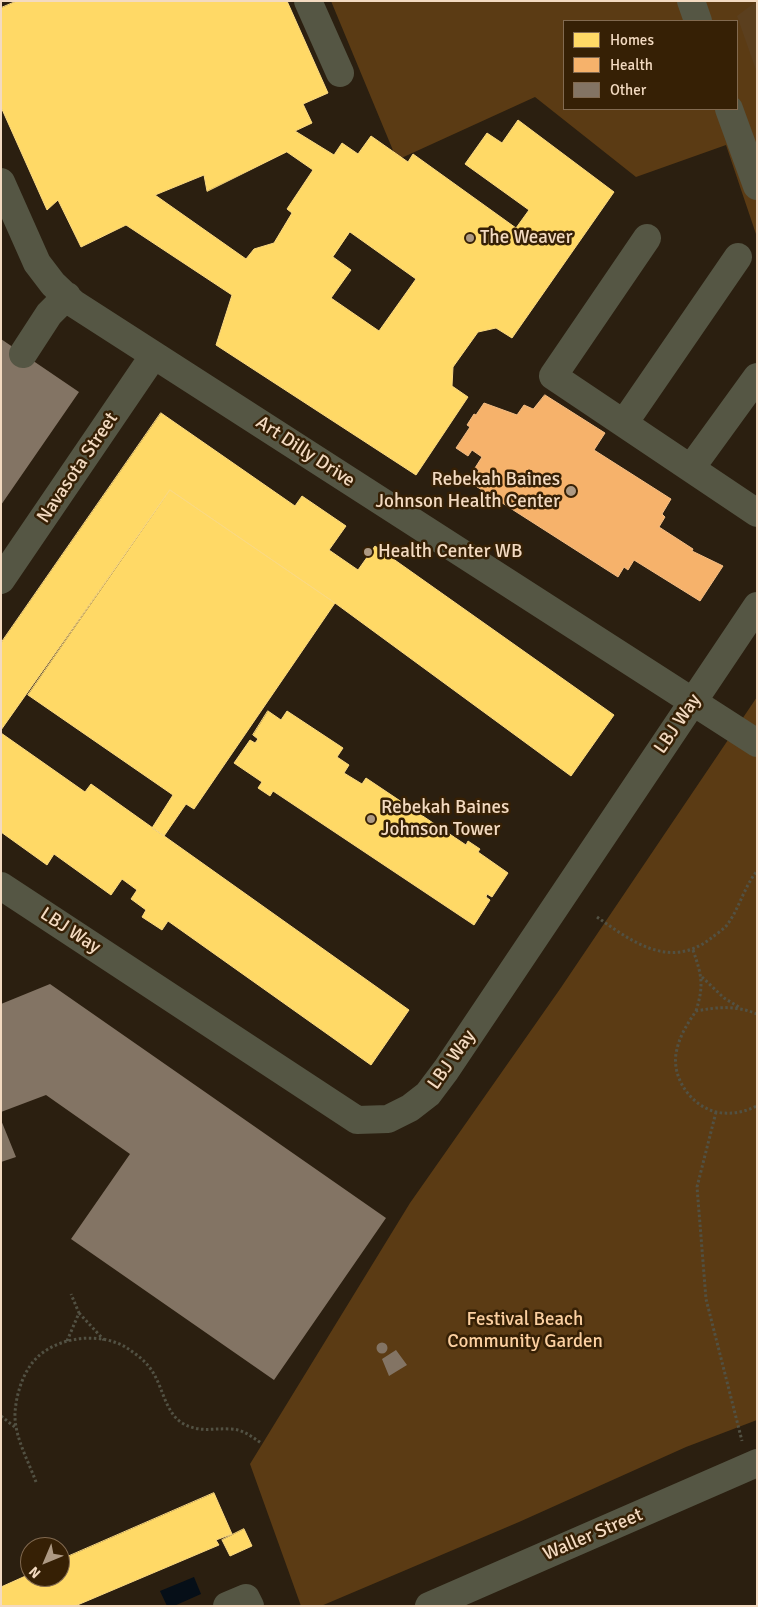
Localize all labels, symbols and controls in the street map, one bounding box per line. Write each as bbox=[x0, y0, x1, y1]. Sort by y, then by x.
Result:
legend bbox=[563, 20, 738, 110]
text: Homes bbox=[610, 31, 654, 49]
text: Health bbox=[610, 56, 653, 74]
text: Other bbox=[610, 81, 646, 99]
place label: The Weaver bbox=[480, 227, 573, 249]
marker: The Weaver bbox=[464, 232, 476, 244]
street label: Navasota Street bbox=[33, 408, 123, 528]
street label: Art Dilly Drive bbox=[251, 412, 359, 492]
place label: Rebekah Baines Johnson Health Center bbox=[376, 469, 560, 513]
marker: Rebekah Baines Johnson Health Center bbox=[564, 484, 578, 498]
place label: Health Center WB bbox=[378, 541, 522, 563]
marker: Health Center WB bbox=[362, 546, 374, 558]
street label: LBJ Way bbox=[650, 690, 706, 758]
place label: Rebekah Baines Johnson Tower bbox=[381, 797, 509, 841]
marker: Rebekah Baines Johnson Tower bbox=[365, 813, 377, 825]
street label: LBJ Way bbox=[35, 903, 105, 959]
street label: LBJ Way bbox=[423, 1026, 481, 1094]
park label: Festival Beach Community Garden bbox=[447, 1309, 603, 1353]
street label: Waller Street bbox=[540, 1504, 646, 1566]
north arrow bbox=[20, 1537, 70, 1587]
text: N bbox=[25, 1563, 44, 1582]

